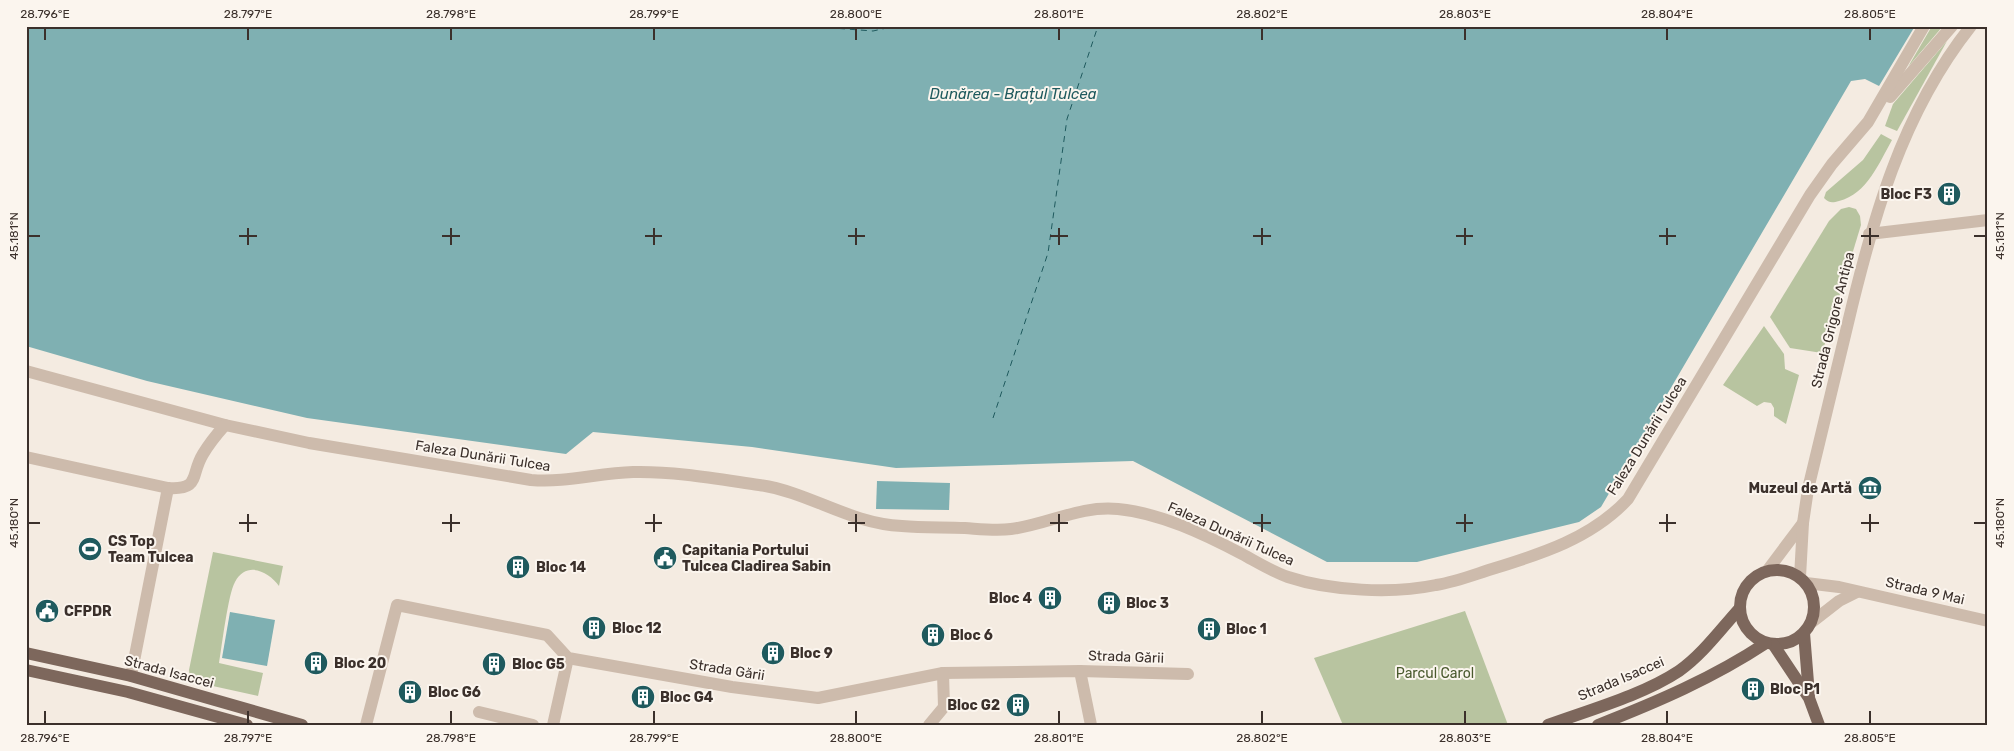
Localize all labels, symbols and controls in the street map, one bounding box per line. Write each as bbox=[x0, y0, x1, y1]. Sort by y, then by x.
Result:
text: 28.796°E bbox=[20, 7, 70, 21]
text: 28.797°E bbox=[224, 7, 272, 21]
text: 28.798°E bbox=[426, 7, 476, 21]
text: 28.799°E bbox=[629, 7, 679, 21]
text: 28.800°E bbox=[830, 7, 882, 21]
text: 28.801°E bbox=[1034, 7, 1084, 21]
text: 28.802°E bbox=[1236, 7, 1288, 21]
text: 28.803°E bbox=[1439, 7, 1491, 21]
text: 28.804°E bbox=[1641, 7, 1693, 21]
text: 28.805°E bbox=[1844, 7, 1896, 21]
water label: Dunărea - Brațul Tulcea bbox=[930, 85, 1097, 103]
building icon: Bloc F3 bbox=[1936, 181, 1962, 207]
place label: Bloc F3 bbox=[1880, 186, 1932, 203]
text: 45.181°N bbox=[7, 212, 21, 260]
text: 45.181°N bbox=[1993, 212, 2007, 260]
street label: Strada Grigore Antipa bbox=[1808, 250, 1858, 390]
street label: Faleza Dunării Tulcea bbox=[1604, 374, 1690, 498]
street label: Faleza Dunării Tulcea bbox=[414, 437, 552, 475]
museum icon: Muzeul de Artă bbox=[1857, 475, 1883, 501]
place label: Muzeul de Artă bbox=[1749, 480, 1852, 497]
text: 45.180°N bbox=[7, 498, 21, 548]
street label: Faleza Dunării Tulcea bbox=[1165, 498, 1297, 570]
text: 45.180°N bbox=[1993, 498, 2007, 548]
place label: CS Top Team Tulcea bbox=[108, 533, 194, 566]
sports icon: CS Top Team Tulcea bbox=[77, 536, 103, 562]
place label: Capitania Portului Tulcea Cladirea Sabin bbox=[682, 542, 831, 575]
public building icon: Capitania Portului Tulcea Cladirea Sabin bbox=[652, 545, 678, 571]
building icon: Bloc 14 bbox=[505, 554, 531, 580]
place label: Bloc 14 bbox=[536, 559, 587, 576]
street label: Strada 9 Mai bbox=[1884, 574, 1966, 608]
building icon: Bloc 4 bbox=[1037, 585, 1063, 611]
place label: Bloc 4 bbox=[989, 590, 1032, 607]
building icon: Bloc 3 bbox=[1096, 590, 1122, 616]
place label: Bloc 3 bbox=[1126, 595, 1169, 612]
public building icon: CFPDR bbox=[34, 598, 60, 624]
place label: CFPDR bbox=[64, 603, 112, 620]
building icon: Bloc 12 bbox=[581, 615, 607, 641]
building icon: Bloc 1 bbox=[1196, 616, 1222, 642]
place label: Bloc 12 bbox=[612, 620, 662, 637]
place label: Bloc 1 bbox=[1226, 621, 1267, 638]
building icon: Bloc 6 bbox=[920, 622, 946, 648]
place label: Bloc 6 bbox=[950, 627, 993, 644]
building icon: Bloc 9 bbox=[760, 640, 786, 666]
place label: Bloc 9 bbox=[790, 645, 833, 662]
street label: Strada Gării bbox=[1088, 647, 1164, 667]
building icon: Bloc 20 bbox=[303, 650, 329, 676]
building icon: Bloc G5 bbox=[481, 651, 507, 677]
street label: Strada Isaccei bbox=[122, 652, 216, 692]
street label: Strada Isaccei bbox=[1575, 653, 1667, 705]
place label: Bloc 20 bbox=[334, 655, 386, 672]
place label: Bloc G5 bbox=[512, 656, 565, 673]
street label: Strada Gării bbox=[688, 656, 766, 684]
park label: Parcul Carol bbox=[1396, 665, 1474, 682]
building icon: Bloc P1 bbox=[1740, 676, 1766, 702]
building icon: Bloc G6 bbox=[397, 679, 423, 705]
place label: Bloc P1 bbox=[1770, 681, 1820, 698]
place label: Bloc G6 bbox=[428, 684, 481, 701]
building icon: Bloc G4 bbox=[630, 684, 656, 710]
place label: Bloc G4 bbox=[660, 689, 714, 706]
building icon: Bloc G2 bbox=[1005, 692, 1031, 718]
place label: Bloc G2 bbox=[947, 697, 1000, 714]
text: 28.796°E bbox=[20, 731, 70, 745]
text: 28.797°E bbox=[224, 731, 272, 745]
text: 28.798°E bbox=[426, 731, 476, 745]
text: 28.799°E bbox=[629, 731, 679, 745]
text: 28.800°E bbox=[830, 731, 882, 745]
text: 28.801°E bbox=[1034, 731, 1084, 745]
text: 28.802°E bbox=[1236, 731, 1288, 745]
text: 28.803°E bbox=[1439, 731, 1491, 745]
text: 28.804°E bbox=[1641, 731, 1693, 745]
text: 28.805°E bbox=[1844, 731, 1896, 745]

